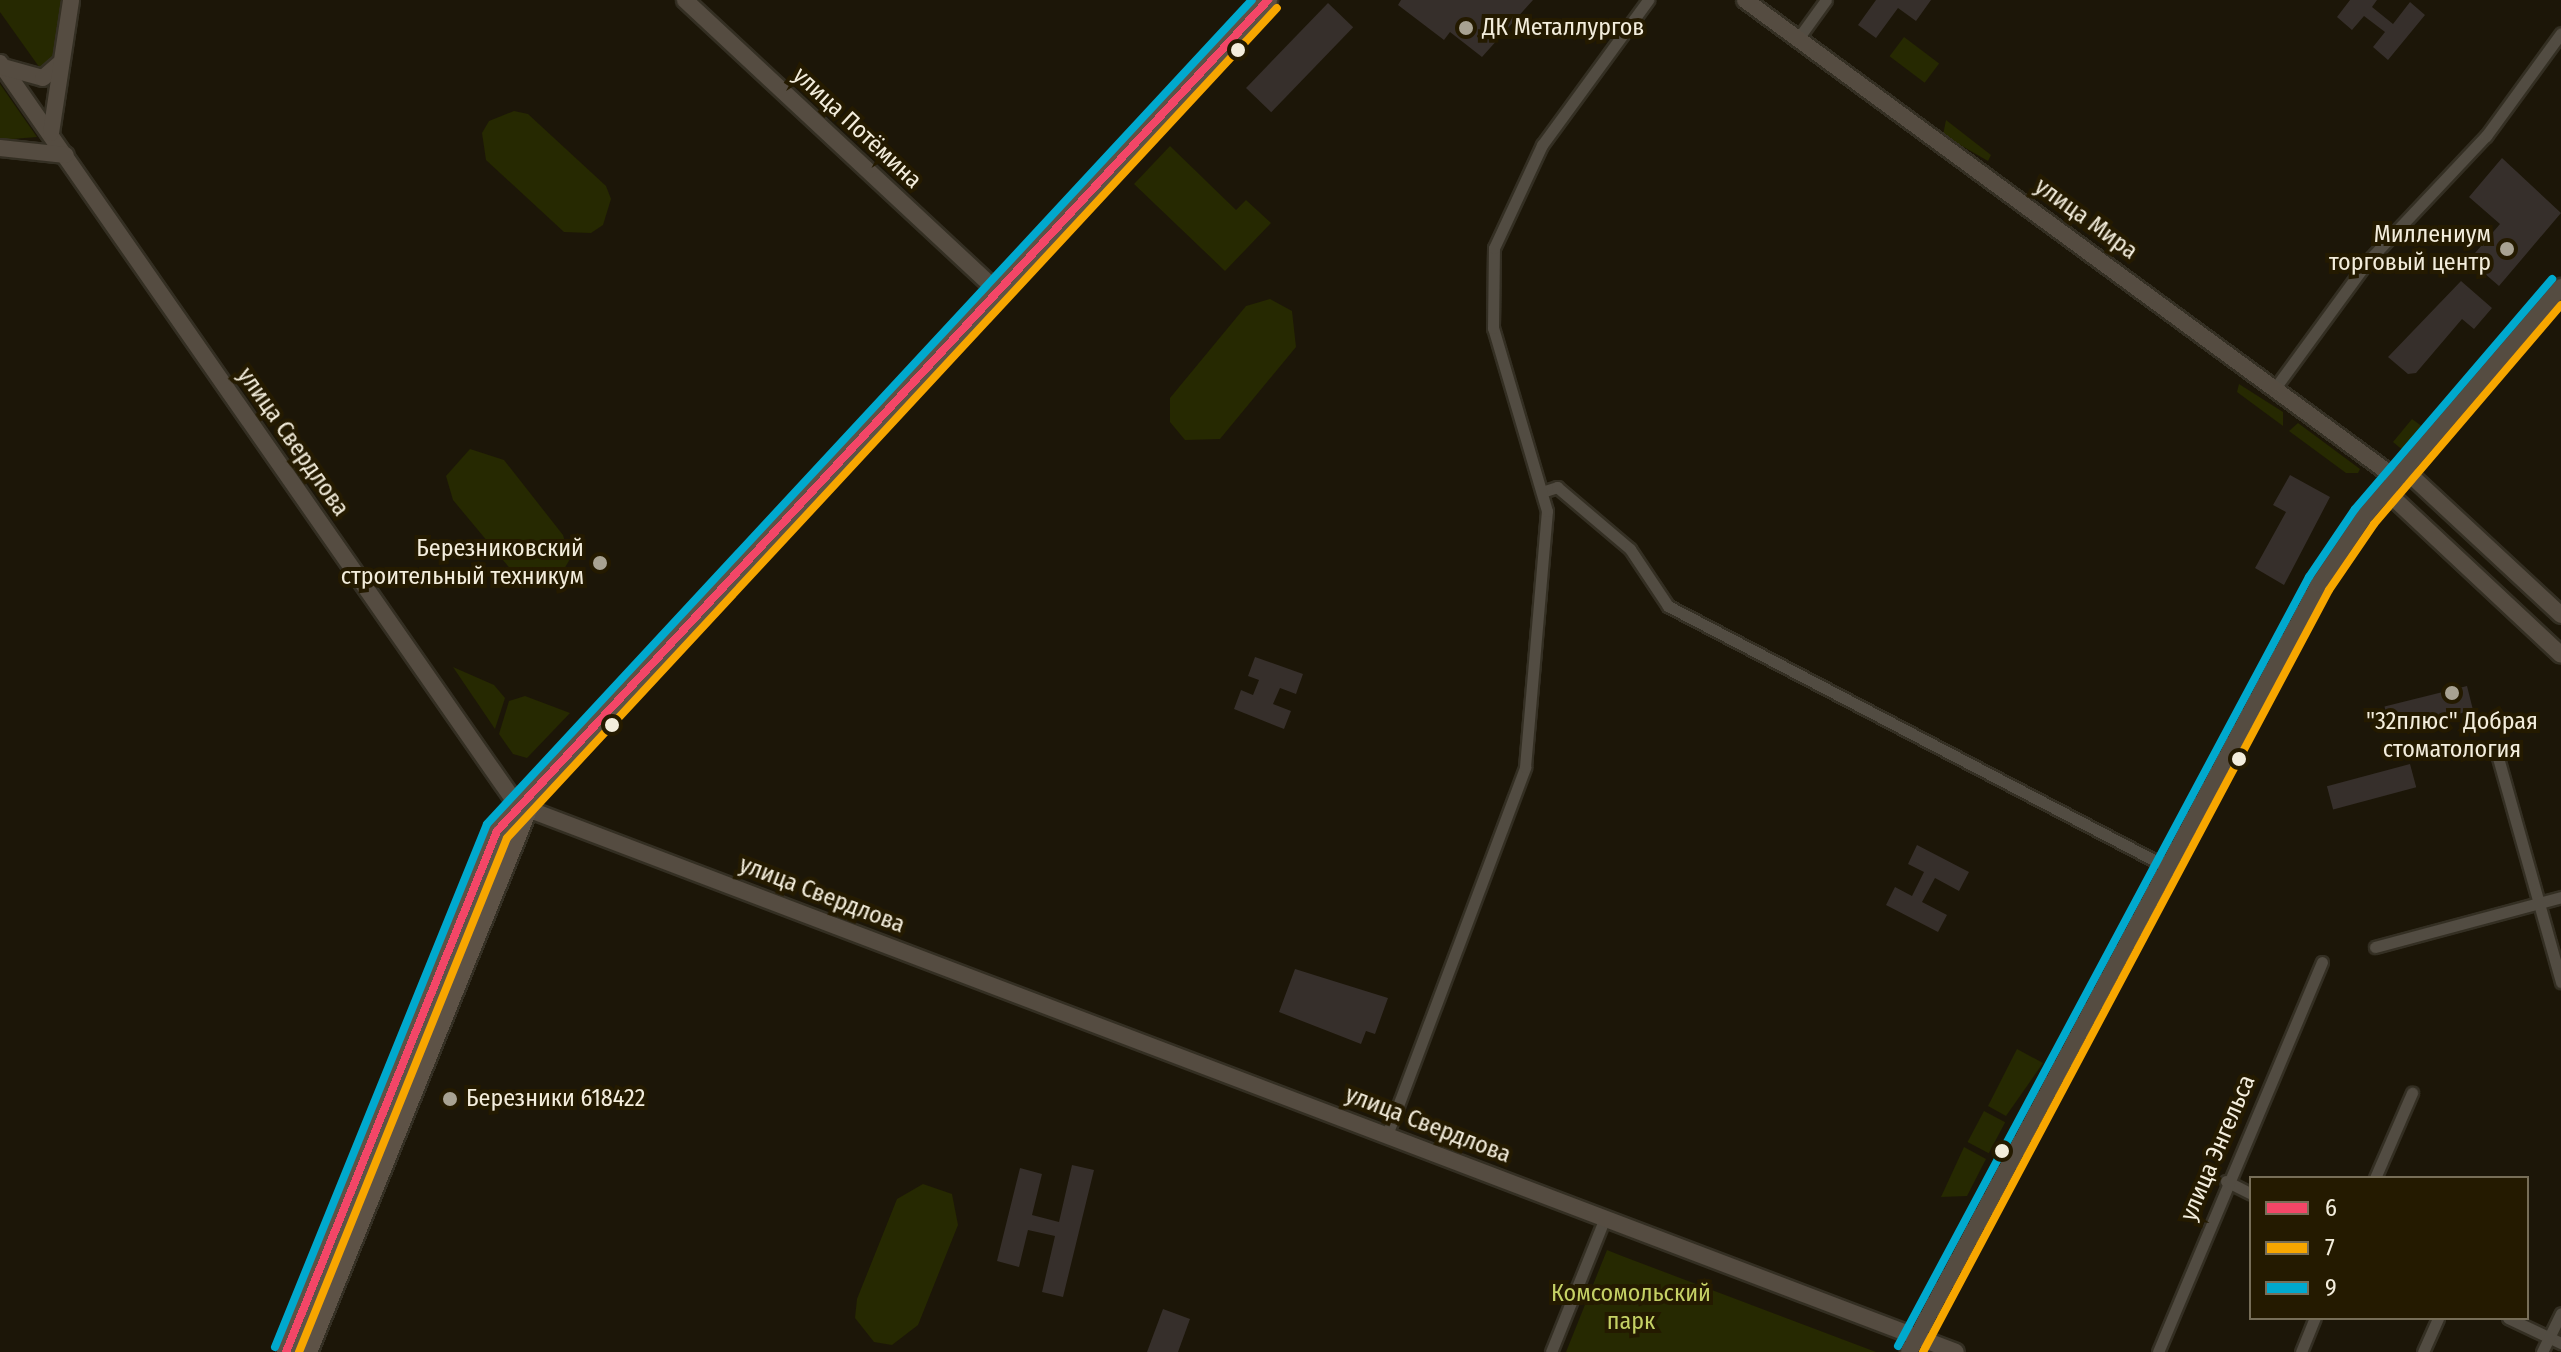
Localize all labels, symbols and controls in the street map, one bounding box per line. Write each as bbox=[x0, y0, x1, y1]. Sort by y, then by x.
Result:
place label: ДК Металлургов bbox=[1482, 14, 1644, 42]
marker: ДК Металлургов bbox=[1457, 19, 1475, 37]
unlabelled marker bbox=[1230, 42, 1246, 58]
street label: улица Потёмина bbox=[787, 61, 927, 195]
street label: улица Мира bbox=[2029, 172, 2143, 266]
place label: Миллениум торговый центр bbox=[2329, 221, 2491, 277]
marker: Миллениум торговый центр bbox=[2498, 240, 2516, 258]
street label: улица Свердлова bbox=[231, 362, 355, 522]
place label: Березниковский строительный техникум bbox=[341, 535, 584, 591]
marker: Березниковский строительный техникум bbox=[591, 554, 609, 572]
marker: "32плюс" Добрая стоматология bbox=[2441, 682, 2463, 704]
place label: "32плюс" Добрая стоматология bbox=[2366, 708, 2538, 764]
unlabelled marker bbox=[604, 717, 620, 733]
unlabelled marker bbox=[2231, 751, 2247, 767]
street label: улица Свердлова bbox=[735, 850, 909, 940]
street label: улица Энгельса bbox=[2174, 1071, 2262, 1225]
street label: улица Свердлова bbox=[1341, 1080, 1515, 1170]
place label: Березники 618422 bbox=[466, 1085, 645, 1113]
marker: Березники 618422 bbox=[441, 1090, 459, 1108]
unlabelled marker bbox=[1994, 1143, 2010, 1159]
legend bbox=[2249, 1176, 2529, 1320]
text: 6 bbox=[2325, 1194, 2337, 1222]
text: 7 bbox=[2325, 1234, 2335, 1262]
text: 9 bbox=[2325, 1274, 2337, 1302]
park label: Комсомольский парк bbox=[1551, 1280, 1711, 1336]

